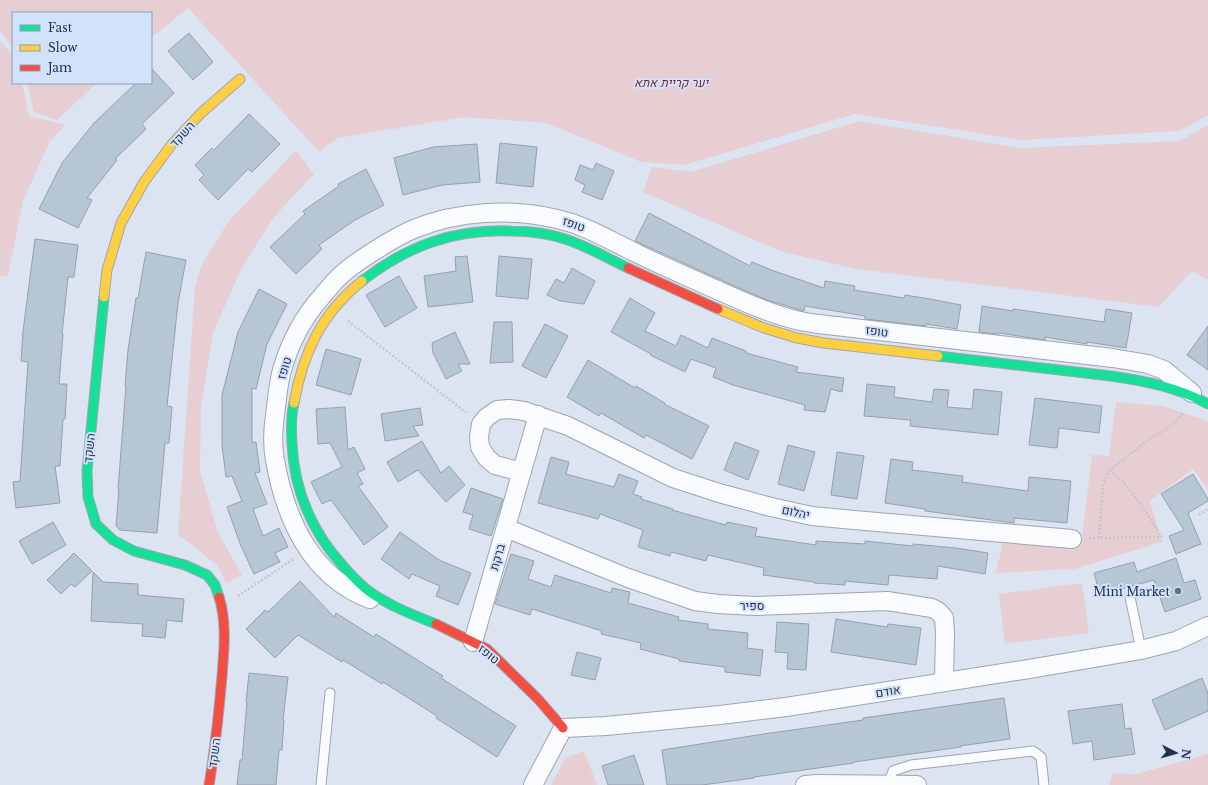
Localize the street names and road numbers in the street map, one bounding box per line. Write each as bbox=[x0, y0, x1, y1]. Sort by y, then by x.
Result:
street label: השקד bbox=[166, 118, 198, 150]
street label: טופז bbox=[561, 213, 587, 235]
street label: טופז bbox=[865, 322, 889, 340]
street label: טופז bbox=[274, 355, 294, 381]
street label: השקד bbox=[80, 432, 98, 464]
street label: יהלום bbox=[781, 502, 811, 522]
street label: ברקת bbox=[486, 541, 508, 572]
street label: ספיר bbox=[740, 598, 764, 613]
street label: טופז bbox=[475, 641, 503, 667]
street label: אודם bbox=[874, 682, 902, 700]
street label: השקד bbox=[204, 737, 224, 769]

